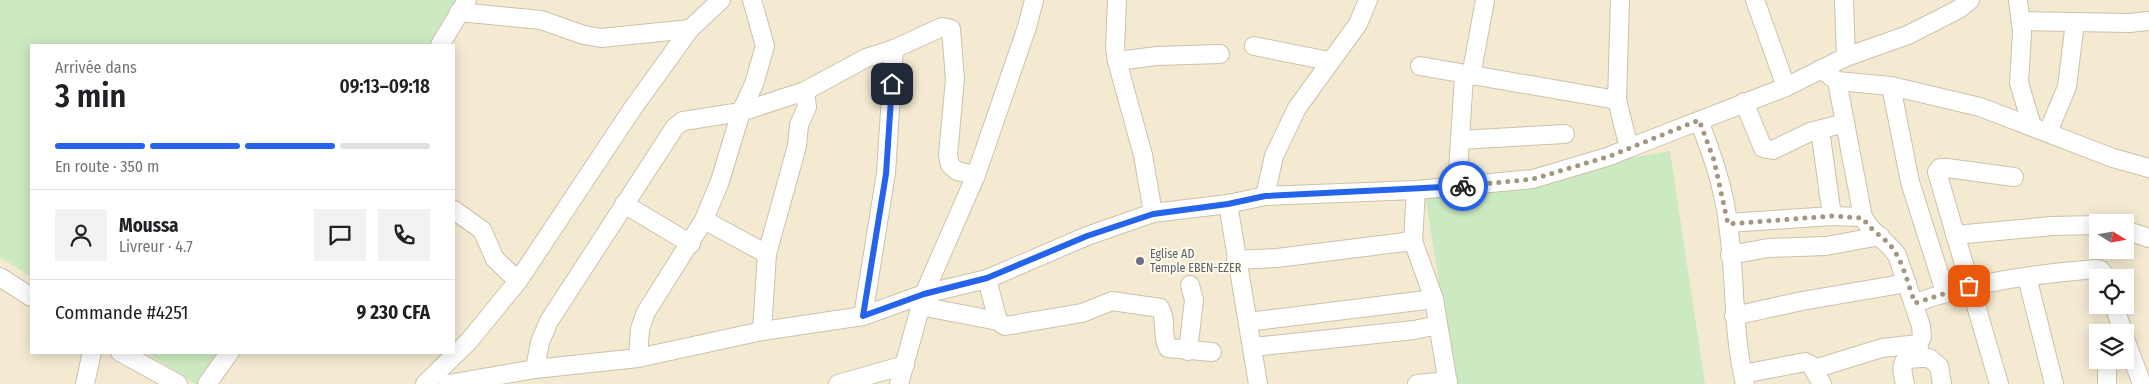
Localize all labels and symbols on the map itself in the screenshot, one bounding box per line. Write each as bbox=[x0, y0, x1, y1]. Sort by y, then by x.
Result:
pin bbox=[871, 63, 913, 105]
courier bbox=[1438, 161, 1488, 211]
north arrow bbox=[2089, 214, 2134, 259]
place label: Eglise AD Temple EBEN-EZER bbox=[1150, 247, 1242, 275]
marker: Eglise AD Temple EBEN-EZER bbox=[1134, 255, 1146, 267]
pin bbox=[1948, 265, 1990, 307]

